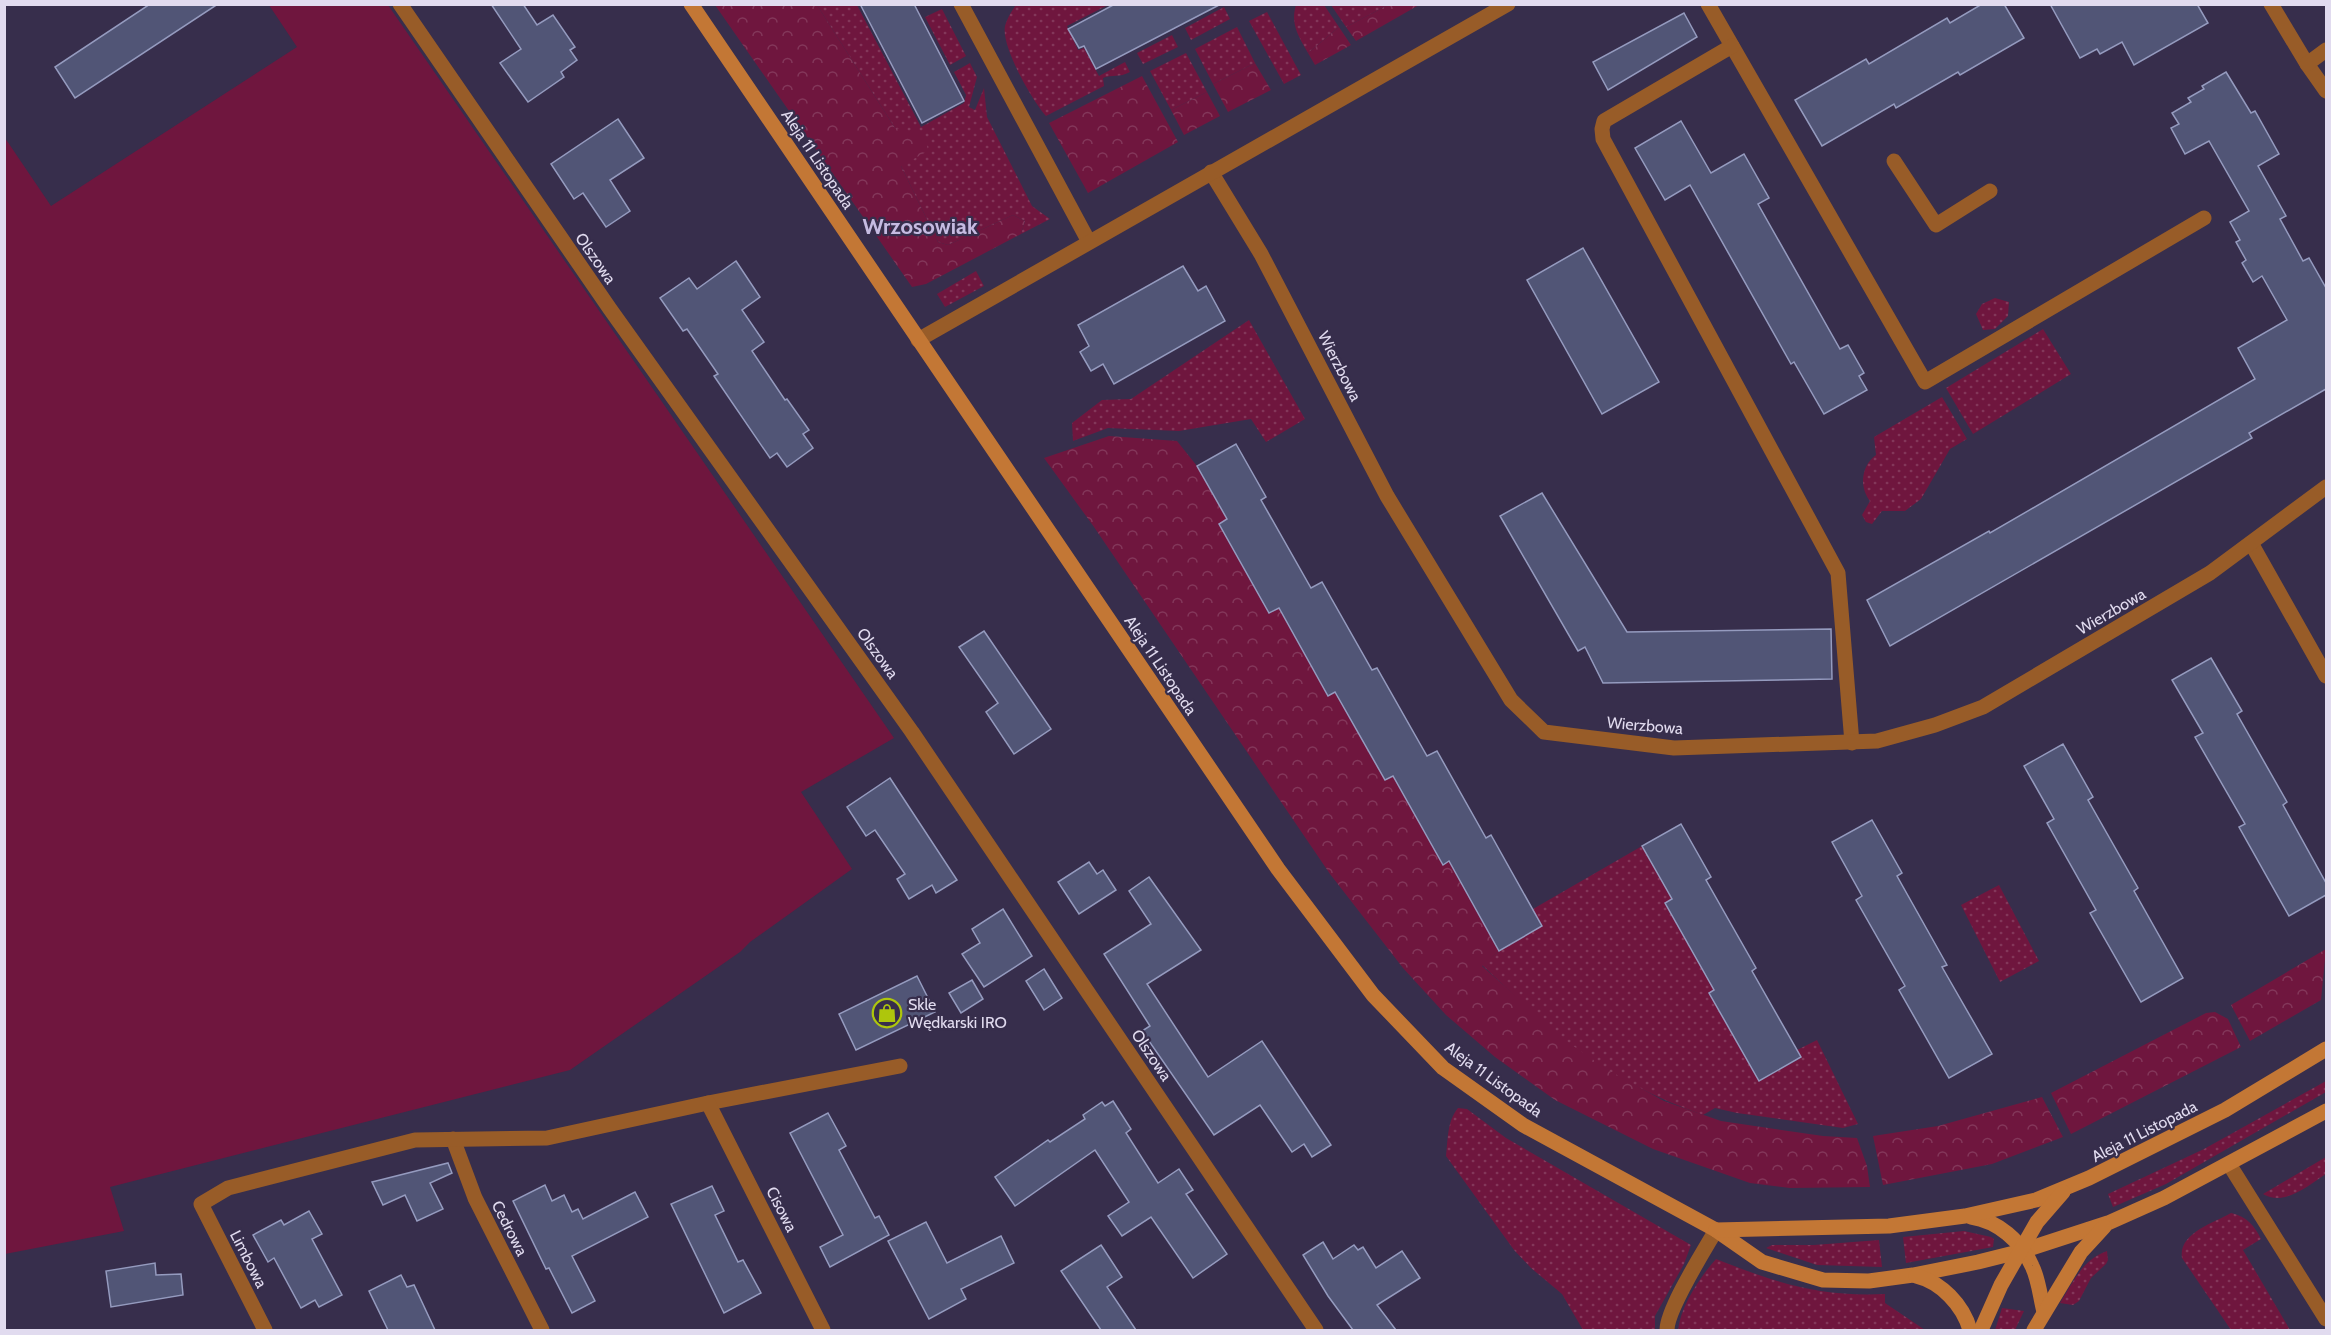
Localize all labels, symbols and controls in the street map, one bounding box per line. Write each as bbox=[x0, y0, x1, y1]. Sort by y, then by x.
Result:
street label: Aleja 11 Listopada bbox=[777, 106, 858, 213]
district label: Wrzosowiak bbox=[862, 213, 978, 240]
street label: Olszowa bbox=[571, 229, 620, 288]
street label: Wierzbowa bbox=[1314, 328, 1365, 405]
street label: Wierzbowa bbox=[2074, 584, 2149, 639]
street label: Aleja 11 Listopada bbox=[1120, 612, 1201, 719]
street label: Olszowa bbox=[853, 624, 902, 683]
street label: Wierzbowa bbox=[1606, 713, 1684, 738]
place label: Skle Wędkarski IRO bbox=[908, 995, 1007, 1032]
shop icon: Skle Wędkarski IRO bbox=[871, 997, 903, 1029]
street label: Olszowa bbox=[1128, 1026, 1176, 1085]
street label: Aleja 11 Listopada bbox=[1441, 1038, 1546, 1121]
street label: Aleja 11 Listopada bbox=[2088, 1097, 2200, 1166]
street label: Cisowa bbox=[762, 1183, 801, 1235]
street label: Cedrowa bbox=[488, 1197, 532, 1259]
street label: Limbowa bbox=[226, 1227, 271, 1292]

